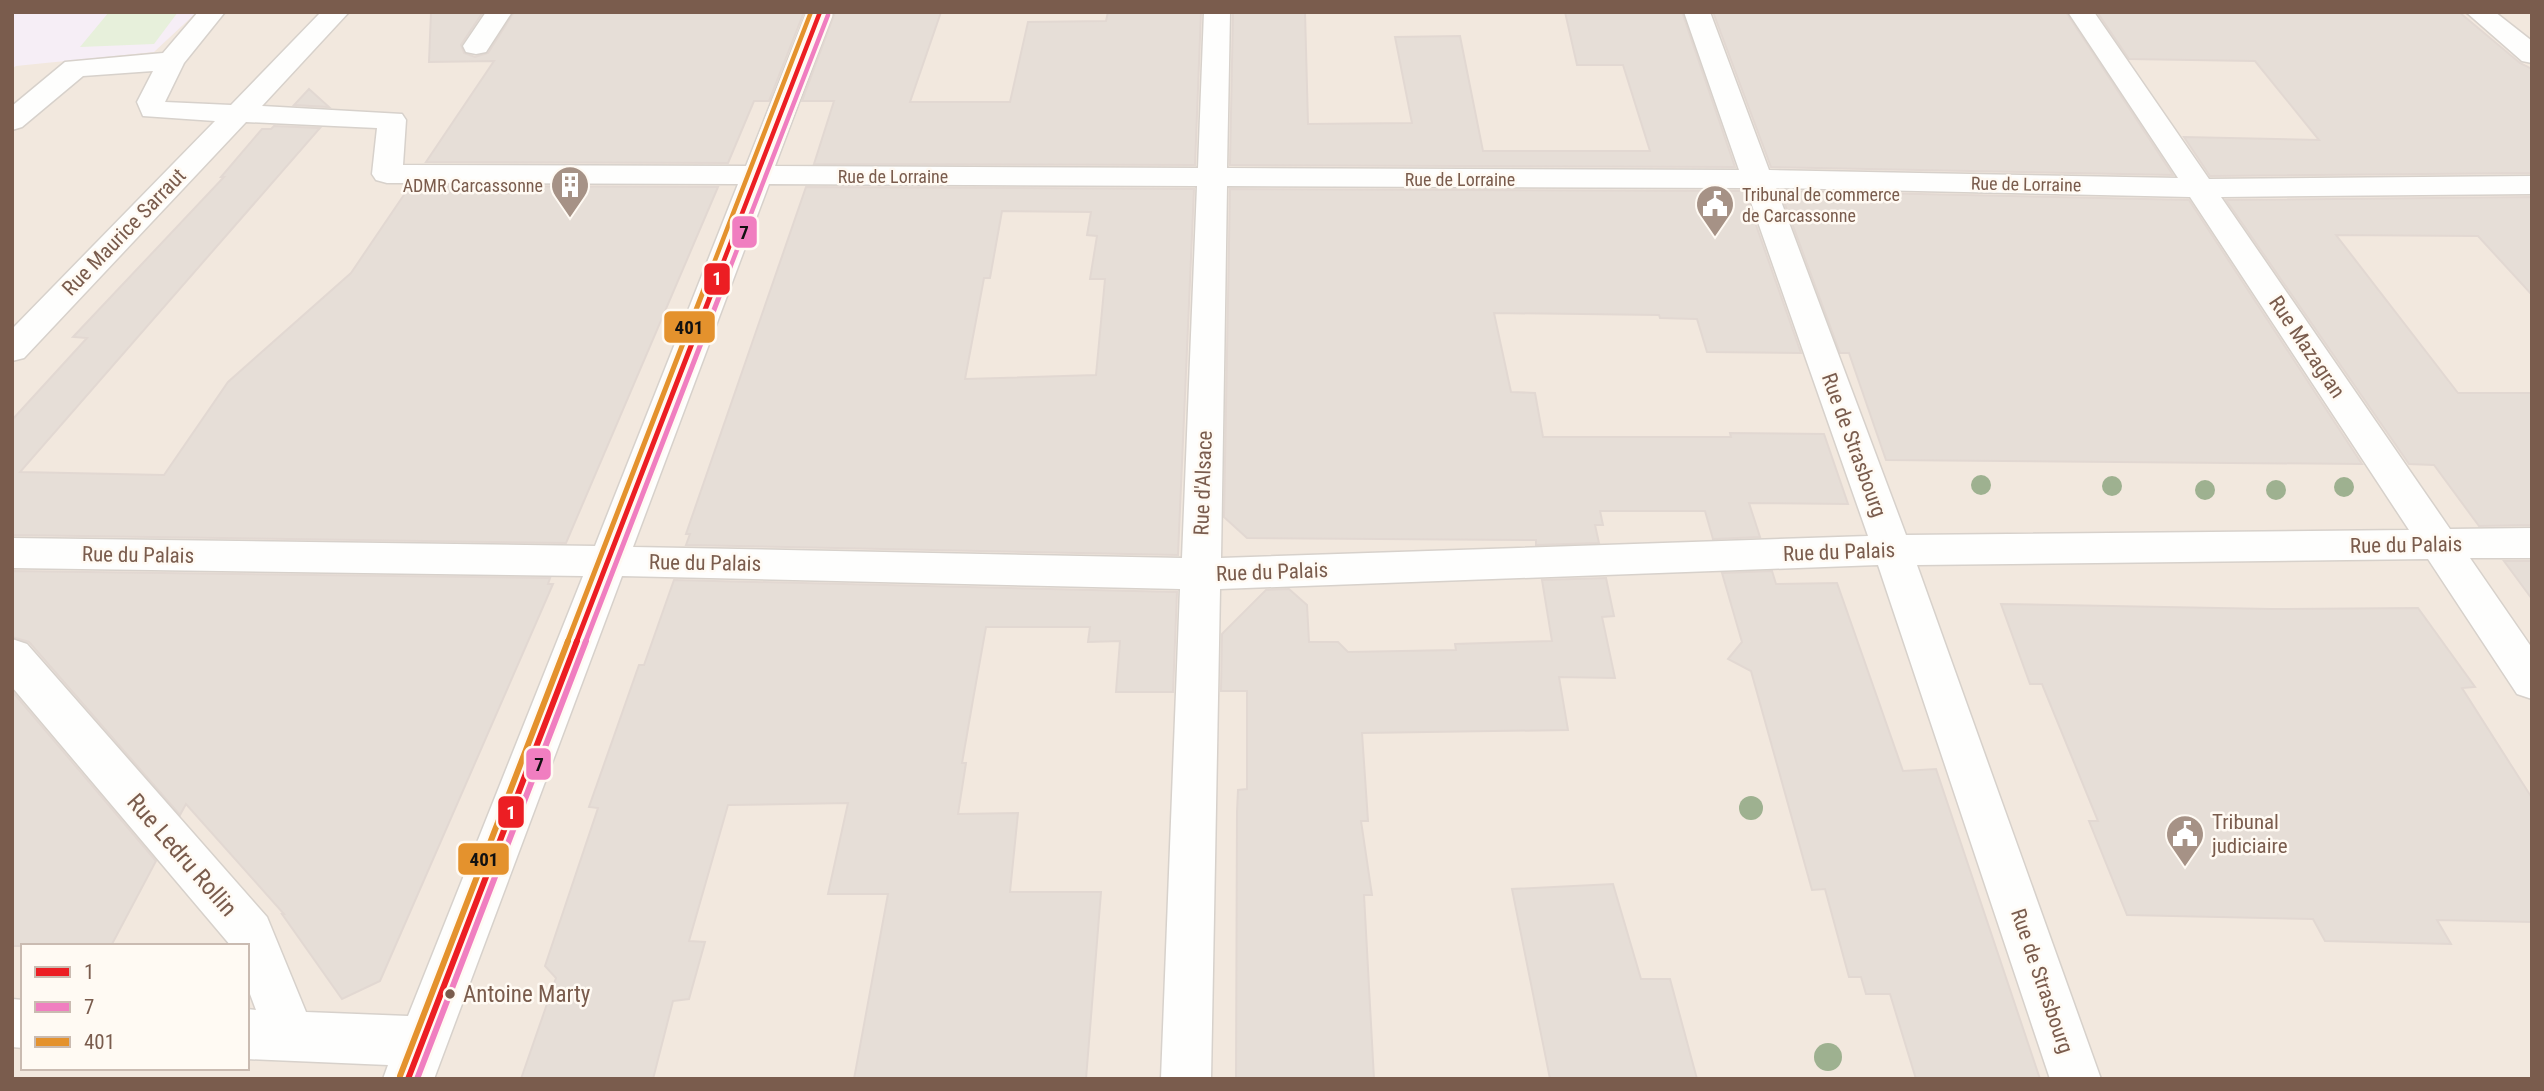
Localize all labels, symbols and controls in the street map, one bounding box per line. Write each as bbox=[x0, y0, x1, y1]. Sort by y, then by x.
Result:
street label: Rue Maurice Sarraut bbox=[57, 163, 191, 301]
building icon: ADMR Carcassonne bbox=[549, 164, 591, 219]
street label: Rue de Lorraine bbox=[838, 166, 948, 187]
street label: Rue de Lorraine bbox=[1405, 169, 1515, 190]
street label: Rue de Lorraine bbox=[1971, 173, 2081, 195]
place label: ADMR Carcassonne bbox=[403, 175, 543, 196]
public building icon: Tribunal de commerce de Carcassonne bbox=[1694, 183, 1736, 238]
place label: Tribunal de commerce de Carcassonne bbox=[1742, 184, 1900, 226]
line badge: 7 bbox=[731, 215, 758, 249]
text: 7 bbox=[739, 221, 749, 244]
line badge: 1 bbox=[703, 262, 731, 296]
text: 1 bbox=[712, 267, 722, 290]
street label: Rue Mazagran bbox=[2264, 291, 2350, 403]
line badge: 401 bbox=[663, 310, 716, 344]
text: 401 bbox=[675, 316, 703, 339]
street label: Rue de Strasbourg bbox=[1817, 370, 1891, 520]
street label: Rue d'Alsace bbox=[1189, 430, 1217, 536]
street label: Rue du Palais bbox=[2350, 532, 2462, 558]
street label: Rue du Palais bbox=[1783, 538, 1895, 566]
street label: Rue du Palais bbox=[82, 542, 194, 568]
street label: Rue du Palais bbox=[649, 550, 761, 576]
street label: Rue du Palais bbox=[1216, 558, 1328, 586]
line badge: 7 bbox=[525, 747, 552, 781]
text: 7 bbox=[534, 753, 544, 776]
street label: Rue Ledru Rollin bbox=[121, 788, 243, 922]
line badge: 1 bbox=[497, 795, 525, 829]
text: 1 bbox=[506, 801, 516, 824]
place label: Tribunal judiciaire bbox=[2211, 810, 2288, 858]
public building icon: Tribunal judiciaire bbox=[2164, 813, 2206, 868]
line badge: 401 bbox=[457, 842, 510, 876]
text: 401 bbox=[470, 848, 498, 871]
street label: Rue de Strasbourg bbox=[2006, 906, 2078, 1056]
legend bbox=[21, 944, 248, 1070]
text: 1 bbox=[84, 960, 94, 984]
place label: Antoine Marty bbox=[463, 981, 591, 1008]
marker: Antoine Marty bbox=[443, 987, 457, 1001]
text: 7 bbox=[84, 995, 94, 1019]
text: 401 bbox=[84, 1030, 115, 1054]

